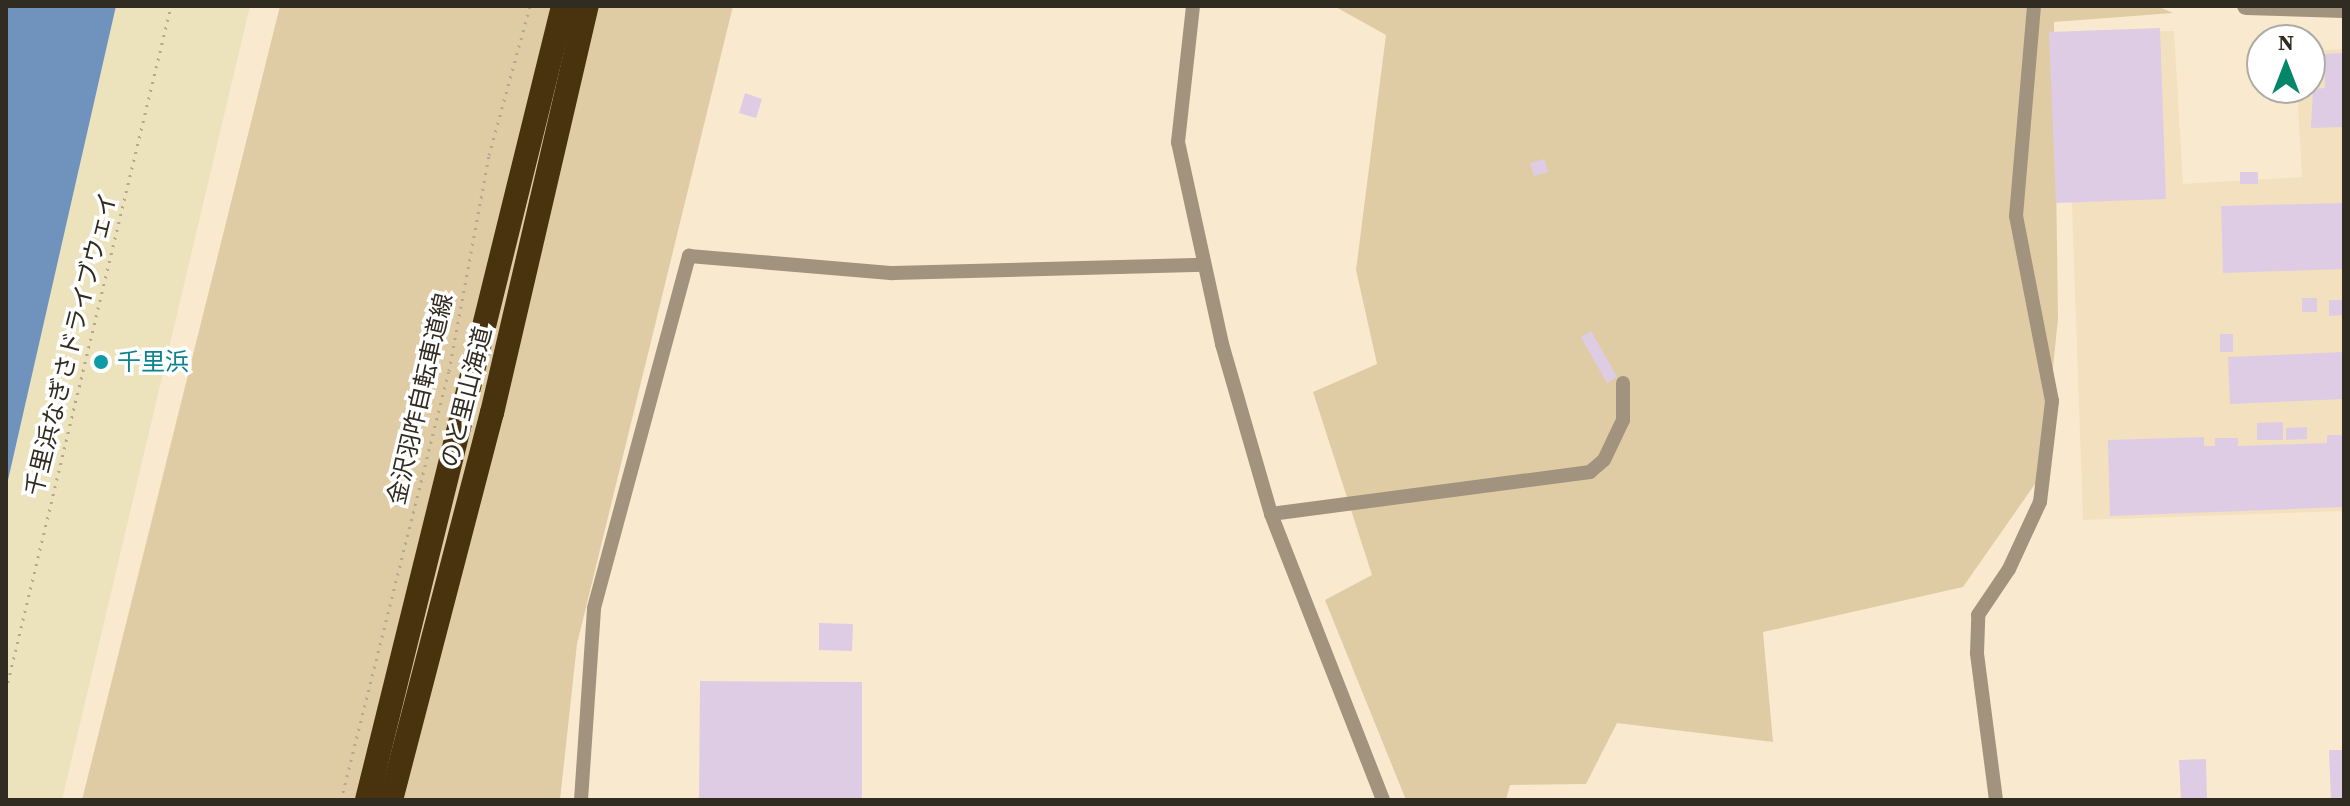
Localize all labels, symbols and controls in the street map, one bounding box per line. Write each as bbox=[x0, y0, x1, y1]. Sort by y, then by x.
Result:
north arrow bbox=[2246, 24, 2326, 104]
text: N bbox=[2278, 27, 2294, 57]
street label: 千里浜なぎさドライブウェイ bbox=[19, 189, 123, 499]
street label: 金沢羽咋自転車道線 bbox=[382, 291, 458, 507]
street label: のと里山海道 bbox=[435, 324, 497, 470]
place label: 千里浜 bbox=[117, 348, 189, 376]
marker: 千里浜 bbox=[92, 353, 110, 371]

